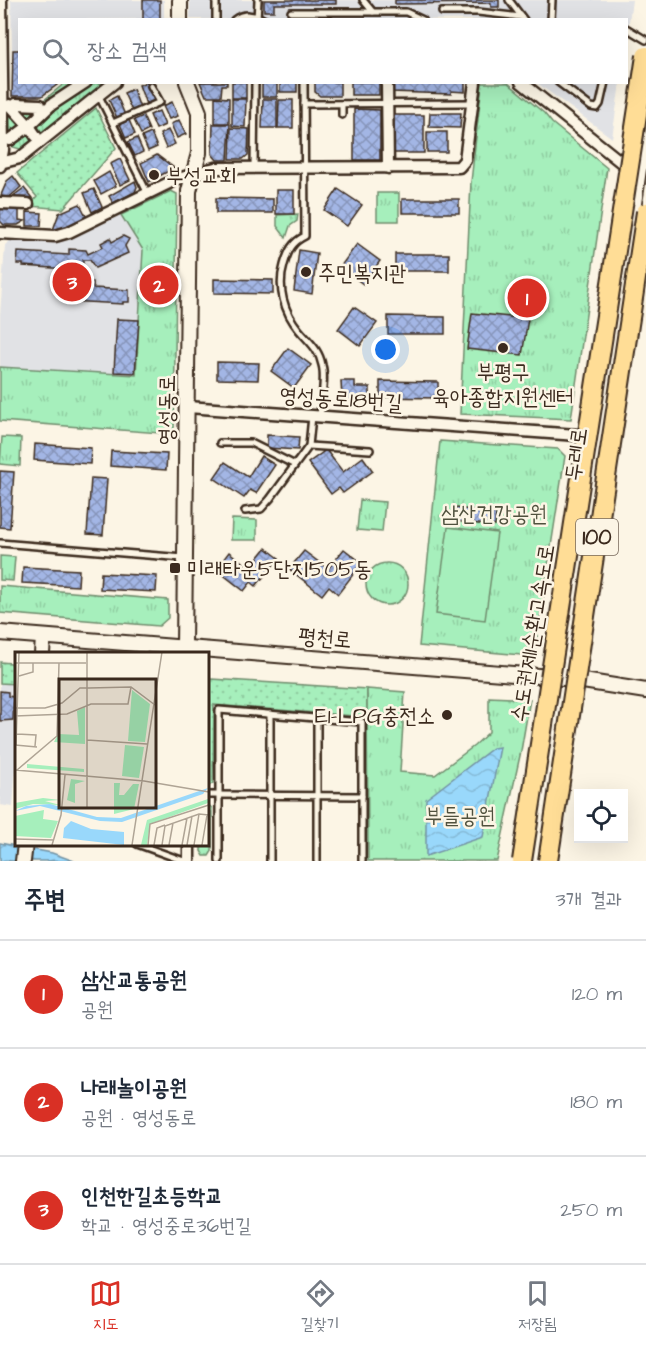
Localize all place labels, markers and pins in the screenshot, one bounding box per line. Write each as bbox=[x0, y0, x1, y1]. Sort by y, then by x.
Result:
place label: 부성교회 bbox=[166, 161, 237, 192]
marker: 부성교회 bbox=[147, 168, 161, 182]
place label: 주민복지관 bbox=[318, 258, 407, 289]
pin: 3 bbox=[52, 260, 92, 304]
pin: 2 bbox=[140, 262, 178, 308]
marker: 주민복지관 bbox=[299, 265, 313, 279]
pin: 1 bbox=[508, 276, 546, 320]
marker: 부평구 육아종합지원센터 bbox=[496, 341, 510, 355]
place label: 부평구 육아종합지원센터 bbox=[432, 357, 574, 413]
place label: 미래타운5단지505동 bbox=[187, 554, 372, 585]
marker: 미래타운5단지505동 bbox=[168, 561, 182, 575]
place label: E1-LPG충전소 bbox=[315, 701, 435, 732]
marker: E1-LPG충전소 bbox=[440, 708, 454, 722]

